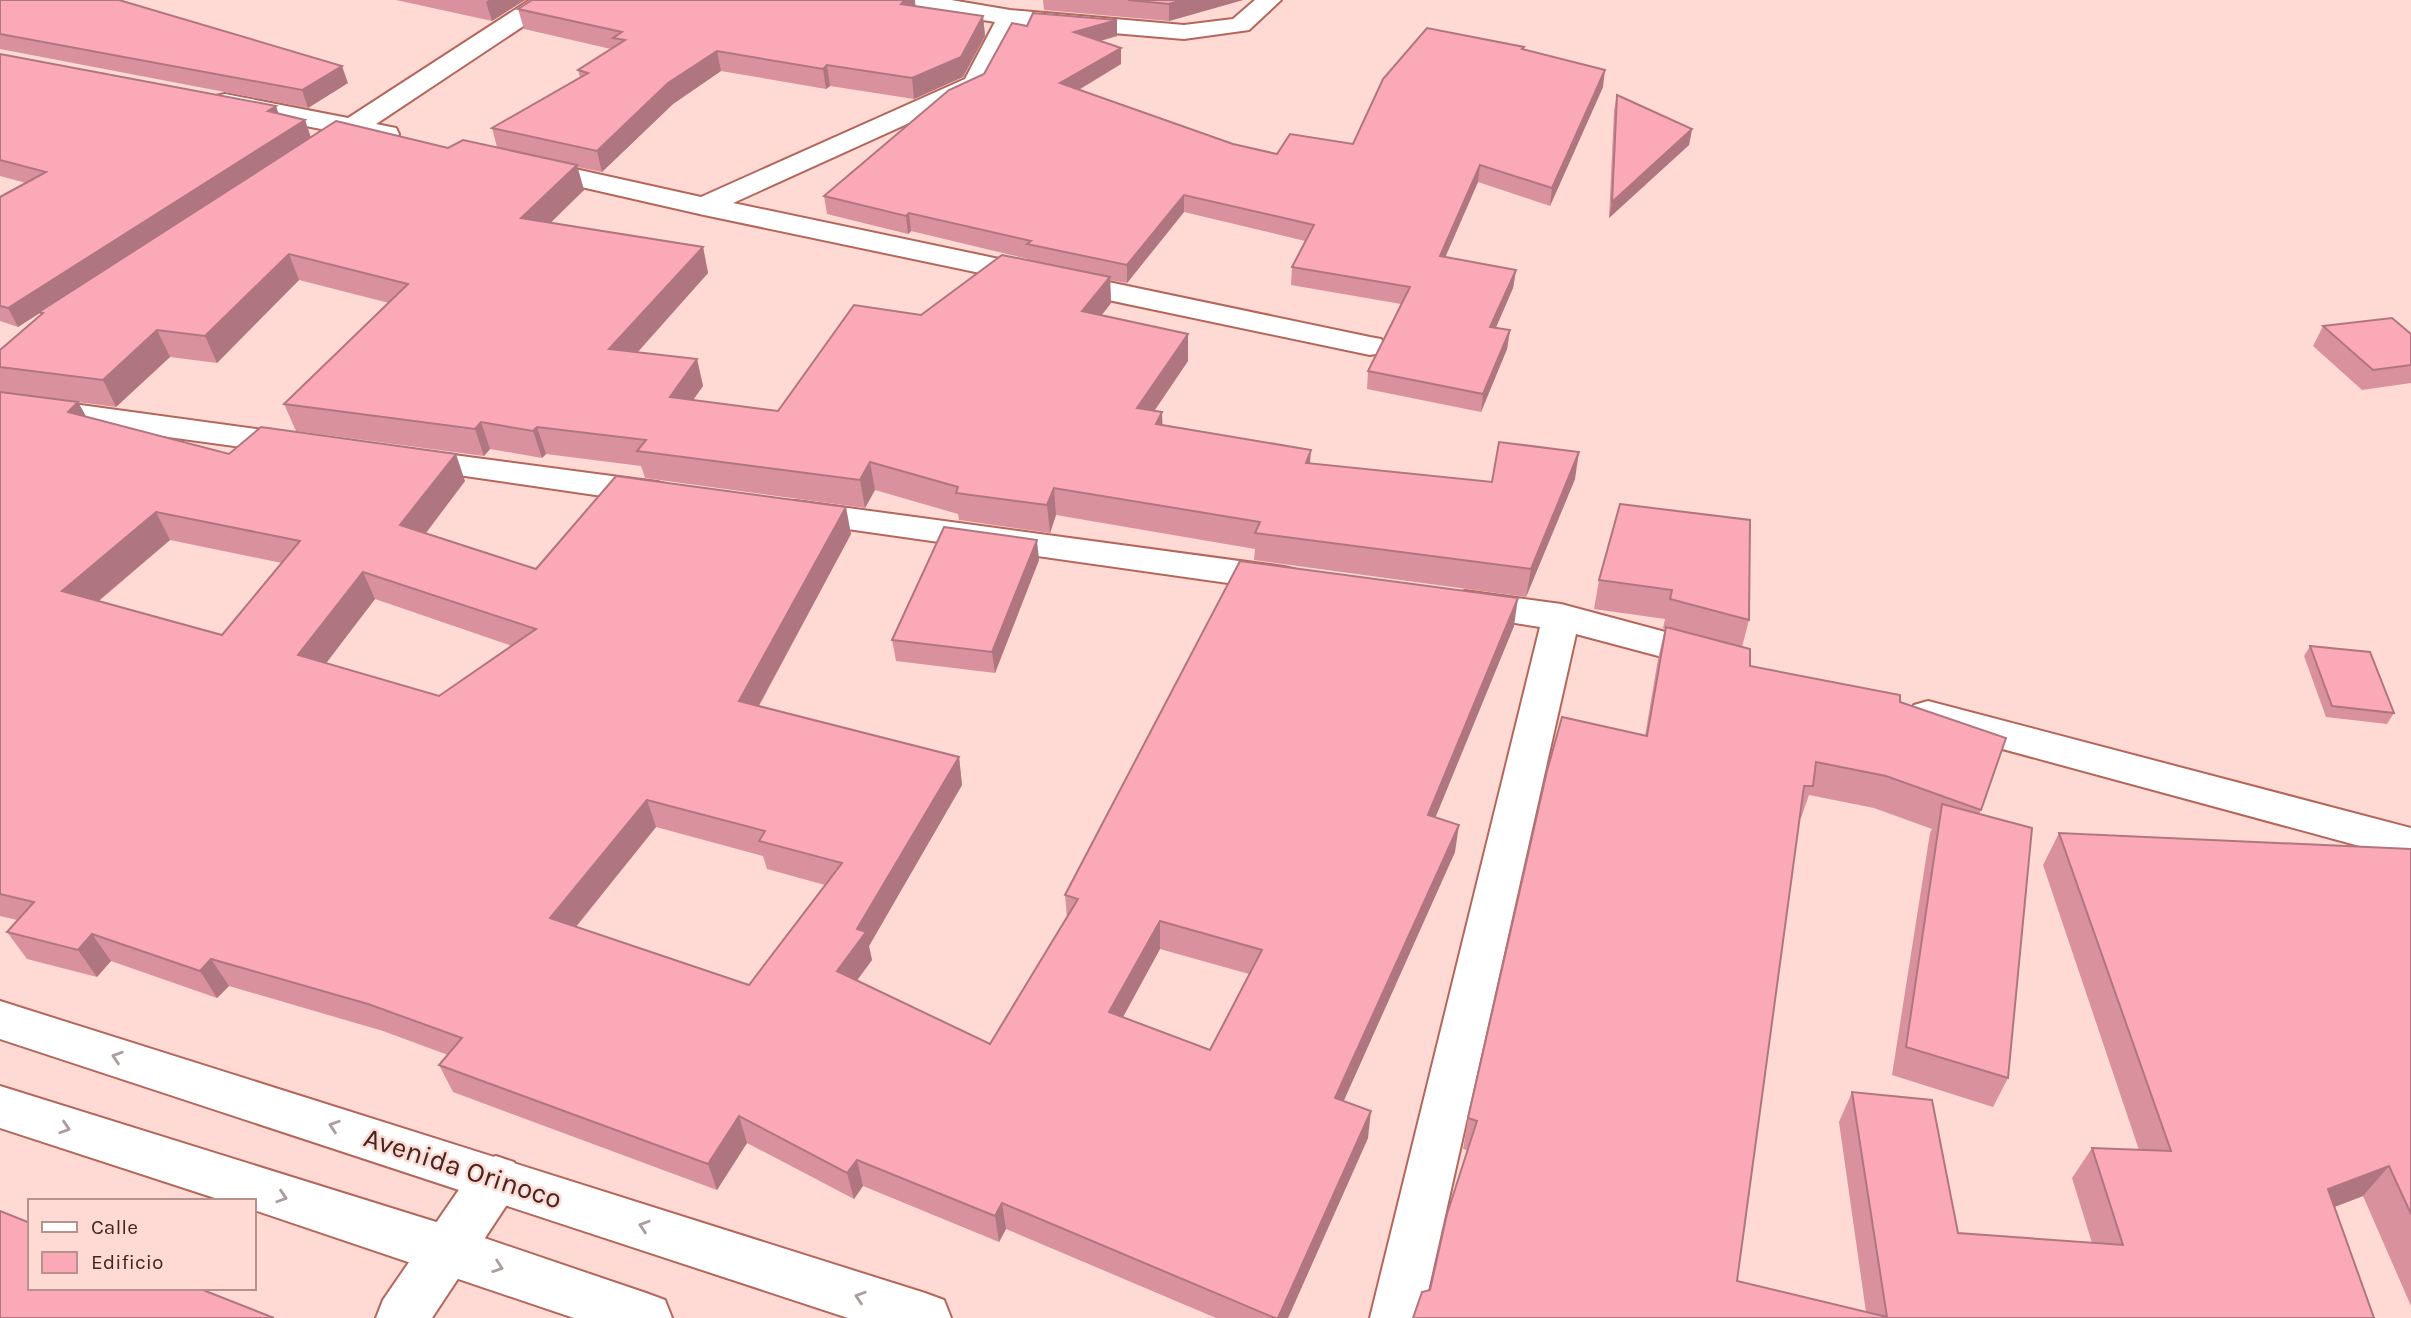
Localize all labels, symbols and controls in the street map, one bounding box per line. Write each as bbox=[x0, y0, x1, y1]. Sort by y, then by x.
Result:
one-way arrow bbox=[111, 1051, 124, 1065]
one-way arrow bbox=[58, 1120, 71, 1134]
one-way arrow bbox=[328, 1120, 340, 1135]
street label: Avenida Orinoco bbox=[360, 1120, 566, 1216]
one-way arrow bbox=[275, 1189, 287, 1203]
legend bbox=[28, 1199, 256, 1290]
text: Calle bbox=[91, 1215, 138, 1239]
one-way arrow bbox=[638, 1220, 650, 1234]
text: Edificio bbox=[91, 1250, 164, 1274]
one-way arrow bbox=[492, 1259, 504, 1273]
one-way arrow bbox=[854, 1291, 867, 1305]

